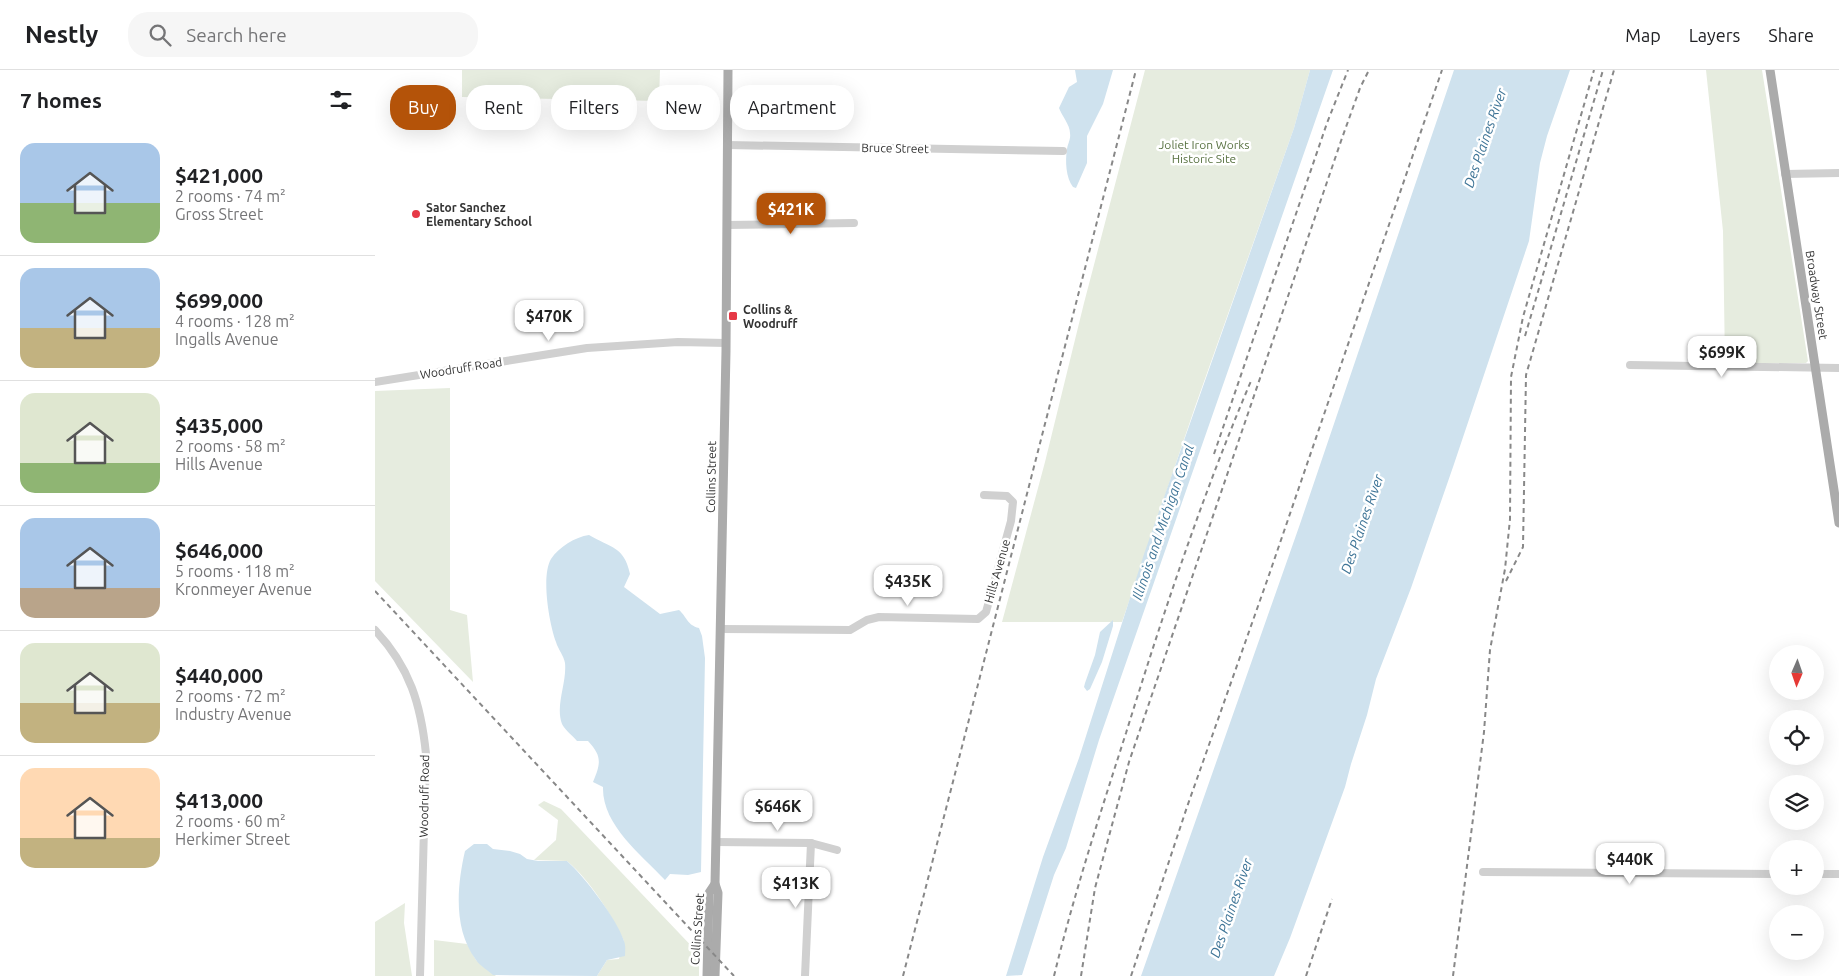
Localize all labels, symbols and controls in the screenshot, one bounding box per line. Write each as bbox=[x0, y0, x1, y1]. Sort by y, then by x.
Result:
search box bbox=[128, 12, 478, 57]
text: Nestly bbox=[25, 21, 98, 48]
icon: search bbox=[146, 21, 174, 49]
text: Search here bbox=[186, 24, 287, 46]
text: Map bbox=[1625, 25, 1661, 45]
text: Layers bbox=[1689, 25, 1740, 45]
text: Share bbox=[1768, 25, 1814, 45]
chip: Buy bbox=[390, 85, 456, 130]
chip: Rent bbox=[466, 85, 541, 130]
chip: Filters bbox=[551, 85, 637, 130]
chip: New bbox=[647, 85, 720, 130]
chip: Apartment bbox=[730, 85, 854, 130]
icon: filters bbox=[327, 86, 355, 114]
water label: Des Plaines River bbox=[1460, 86, 1510, 190]
text: 7 homes bbox=[20, 88, 102, 112]
park label: Joliet Iron Works Historic Site bbox=[1158, 138, 1250, 165]
street label: Bruce Street bbox=[861, 141, 929, 155]
icon: home bbox=[60, 163, 120, 223]
text: $421,000 bbox=[175, 163, 263, 187]
text: 2 rooms · 74 m² bbox=[175, 187, 286, 205]
pin: $421K bbox=[756, 192, 826, 235]
text: $421K bbox=[768, 200, 814, 218]
place label: Sator Sanchez Elementary School bbox=[426, 201, 532, 228]
text: Gross Street bbox=[175, 205, 263, 223]
marker: Sator Sanchez Elementary School bbox=[410, 208, 422, 220]
street label: Broadway Street bbox=[1804, 250, 1830, 341]
icon: home bbox=[60, 288, 120, 348]
text: $699,000 bbox=[175, 288, 263, 312]
pin: $470K bbox=[514, 300, 584, 342]
place label: Collins & Woodruff bbox=[743, 303, 798, 330]
text: $470K bbox=[526, 307, 572, 325]
marker: Collins & Woodruff bbox=[727, 310, 739, 322]
text: 4 rooms · 128 m² bbox=[175, 312, 295, 330]
text: Ingalls Avenue bbox=[175, 330, 279, 348]
pin: $699K bbox=[1687, 336, 1757, 378]
text: $699K bbox=[1699, 343, 1745, 361]
street label: Woodruff Road bbox=[419, 355, 503, 381]
icon: home bbox=[60, 413, 120, 473]
text: $435,000 bbox=[175, 413, 263, 437]
text: 2 rooms · 58 m² bbox=[175, 437, 286, 455]
street label: Collins Street bbox=[704, 441, 718, 513]
water label: Illinois and Michigan Canal bbox=[1129, 442, 1197, 602]
text: Hills Avenue bbox=[175, 455, 263, 473]
water label: Des Plaines River bbox=[1337, 472, 1387, 576]
icon: home bbox=[60, 538, 120, 598]
text: $646,000 bbox=[175, 538, 263, 562]
street label: Hills Avenue bbox=[982, 538, 1012, 604]
text: 5 rooms · 118 m² bbox=[175, 562, 295, 580]
pin: $435K bbox=[873, 564, 943, 607]
text: $435K bbox=[885, 572, 931, 590]
text: Kronmeyer Avenue bbox=[175, 580, 312, 598]
north arrow bbox=[1769, 645, 1824, 700]
map controls bbox=[1769, 645, 1824, 960]
icon: home bbox=[60, 663, 120, 723]
text: $440,000 bbox=[175, 663, 263, 687]
text: 2 rooms · 72 m² bbox=[175, 687, 286, 705]
text: Industry Avenue bbox=[175, 705, 292, 723]
button: locate bbox=[1769, 710, 1824, 765]
street label: Woodruff Road bbox=[417, 754, 431, 838]
button: layers bbox=[1769, 775, 1824, 830]
icon: home bbox=[60, 788, 120, 848]
text: $413,000 bbox=[175, 788, 263, 812]
pin: $646K bbox=[743, 790, 813, 832]
text: $646K bbox=[755, 797, 801, 815]
text: 2 rooms · 60 m² bbox=[175, 812, 286, 830]
text: Herkimer Street bbox=[175, 830, 290, 848]
button: + bbox=[1769, 840, 1824, 895]
pin: $440K bbox=[1595, 842, 1665, 885]
text: $440K bbox=[1607, 850, 1653, 868]
water label: Des Plaines River bbox=[1206, 856, 1256, 960]
pin: $413K bbox=[761, 866, 831, 909]
text: $413K bbox=[773, 874, 819, 892]
street label: Collins Street bbox=[688, 892, 706, 965]
button: − bbox=[1769, 905, 1824, 960]

